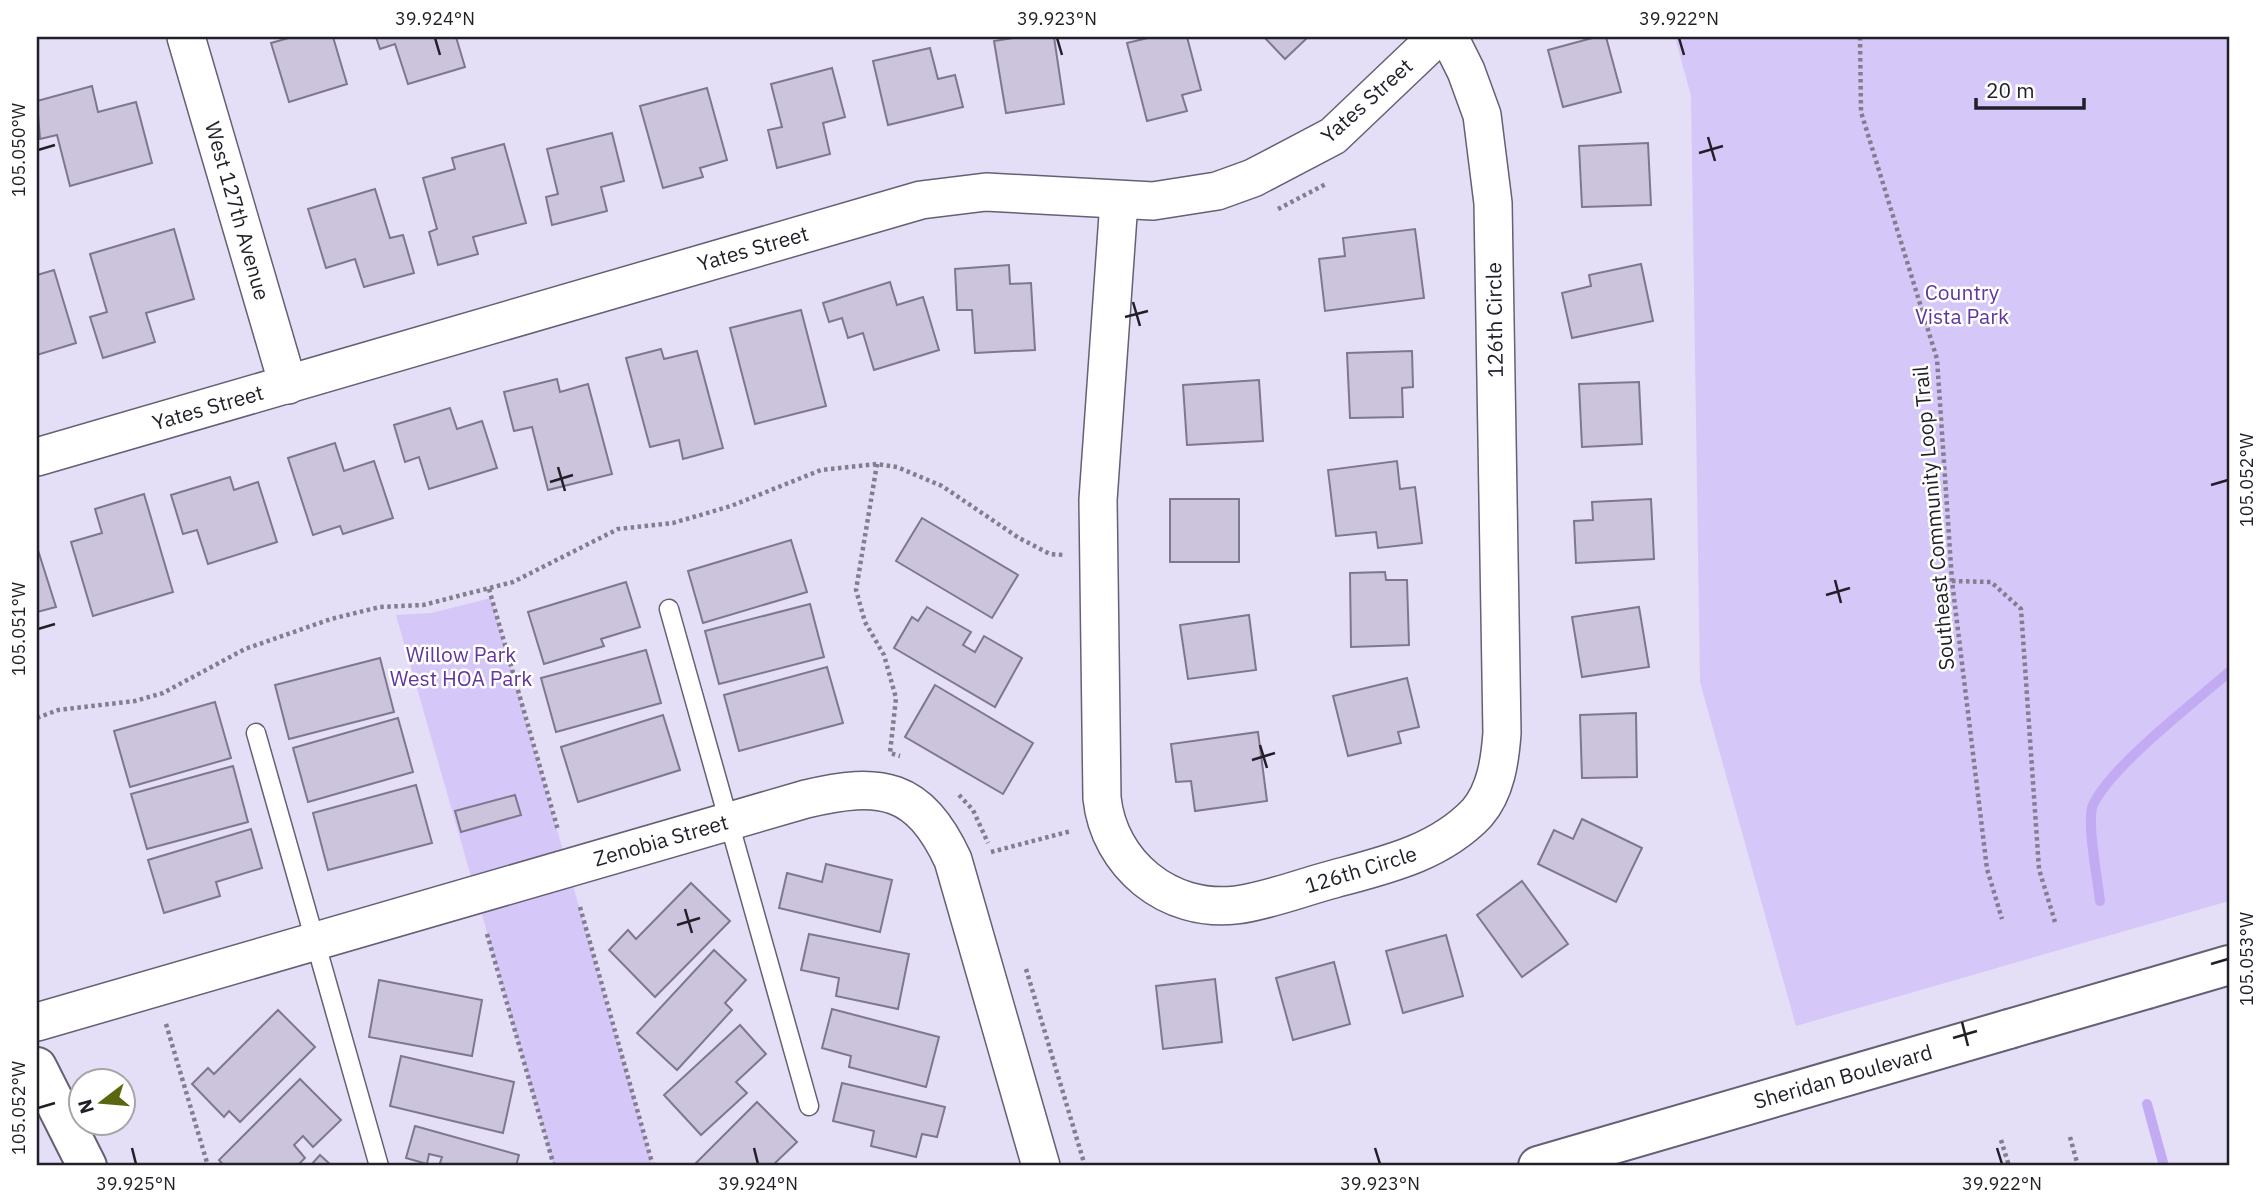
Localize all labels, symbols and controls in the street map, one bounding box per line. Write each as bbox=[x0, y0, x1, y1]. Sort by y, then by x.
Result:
text: 39.924°N bbox=[395, 7, 475, 30]
text: 39.923°N bbox=[1017, 7, 1097, 30]
text: 39.922°N bbox=[1639, 7, 1719, 30]
street label: Yates Street bbox=[1315, 52, 1418, 149]
scale bar bbox=[1976, 66, 2084, 110]
text: 20 m bbox=[1986, 76, 2035, 104]
text: 105.050°W bbox=[7, 103, 30, 197]
street label: West 127th Avenue bbox=[199, 118, 277, 303]
street label: Yates Street bbox=[694, 219, 811, 277]
street label: 126th Circle bbox=[1479, 262, 1509, 378]
park label: Country Vista Park bbox=[1915, 278, 2009, 330]
street label: Southeast Community Loop Trail bbox=[1906, 364, 1960, 672]
street label: Yates Street bbox=[149, 378, 266, 436]
text: 105.052°W bbox=[2235, 433, 2258, 527]
text: 105.051°W bbox=[7, 582, 30, 676]
park label: Willow Park West HOA Park bbox=[390, 640, 532, 692]
street label: Zenobia Street bbox=[590, 807, 731, 873]
street label: 126th Circle bbox=[1301, 839, 1420, 899]
text: 105.053°W bbox=[2235, 912, 2258, 1006]
street label: Sheridan Boulevard bbox=[1750, 1037, 1935, 1115]
text: 105.052°W bbox=[7, 1061, 30, 1155]
north arrow bbox=[66, 1066, 136, 1136]
text: N bbox=[72, 1097, 99, 1117]
text: 39.925°N bbox=[96, 1172, 176, 1195]
text: 39.924°N bbox=[718, 1172, 798, 1195]
text: 39.923°N bbox=[1340, 1172, 1420, 1195]
text: 39.922°N bbox=[1962, 1172, 2042, 1195]

